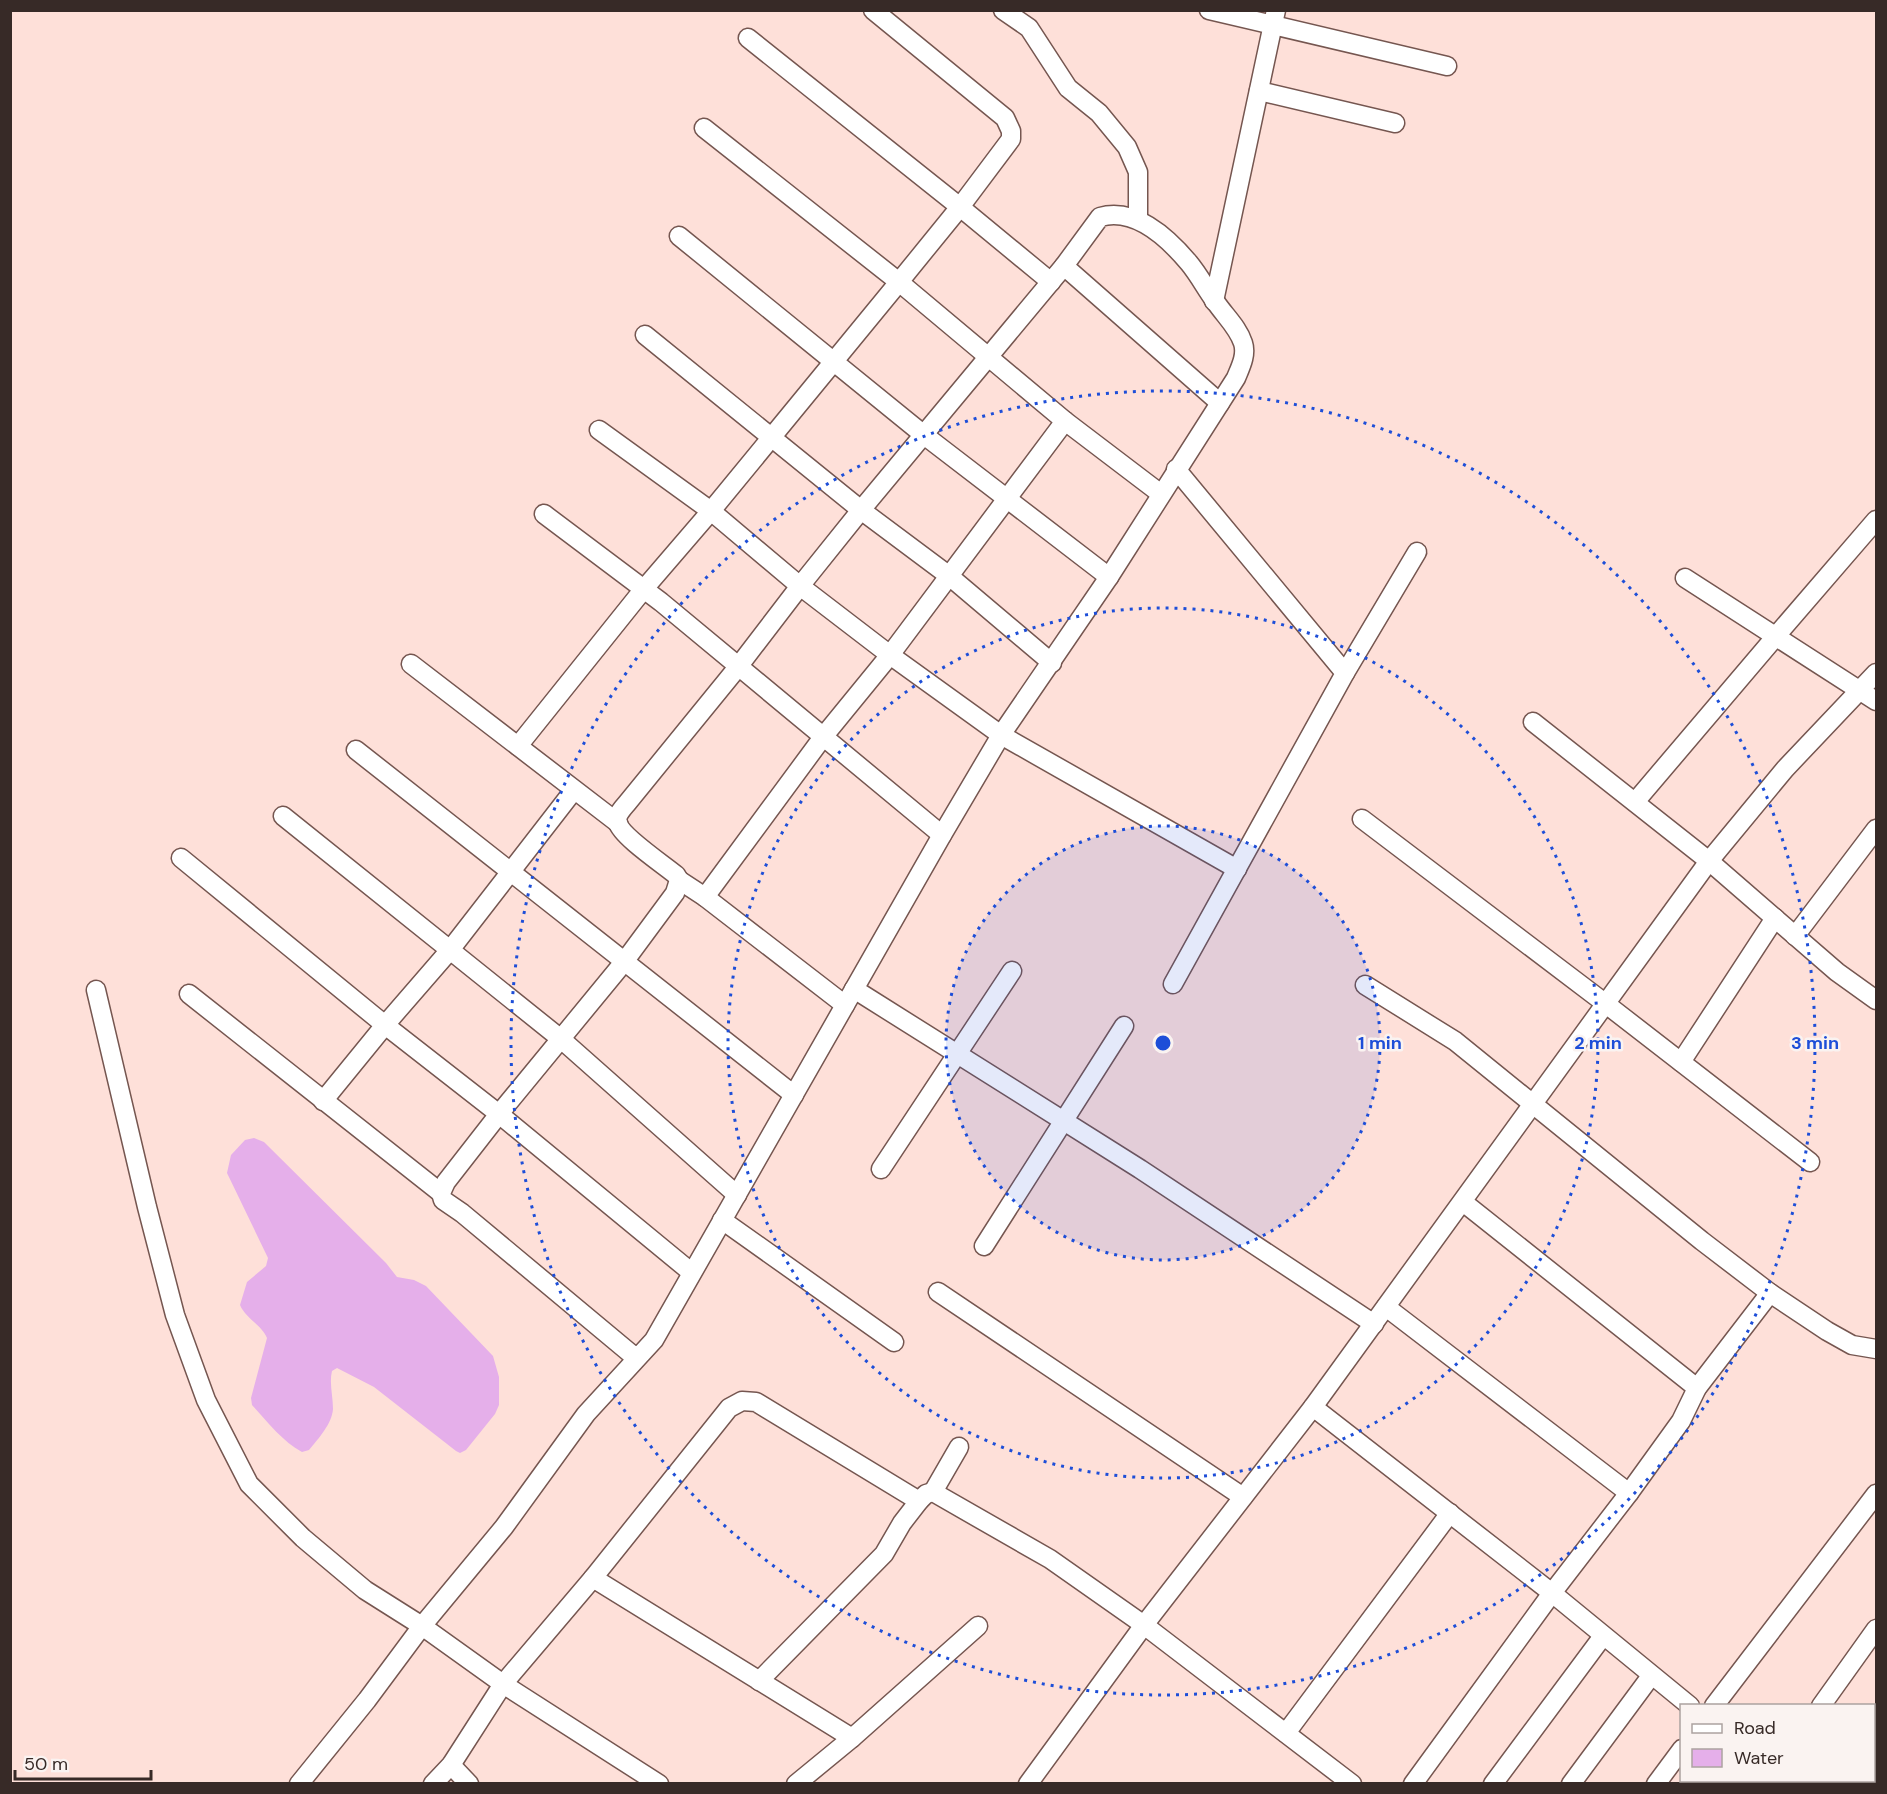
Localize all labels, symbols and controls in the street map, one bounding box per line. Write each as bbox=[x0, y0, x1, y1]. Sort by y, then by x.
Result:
text: 1 min bbox=[1358, 1031, 1402, 1055]
text: 2 min bbox=[1574, 1031, 1622, 1055]
text: 3 min bbox=[1791, 1031, 1839, 1055]
centre of rings bbox=[1153, 1033, 1173, 1053]
legend bbox=[1680, 1704, 1875, 1782]
text: Road bbox=[1734, 1716, 1776, 1740]
scale bar bbox=[15, 1743, 152, 1781]
text: Water bbox=[1734, 1746, 1784, 1770]
text: 50 m bbox=[24, 1752, 68, 1776]

